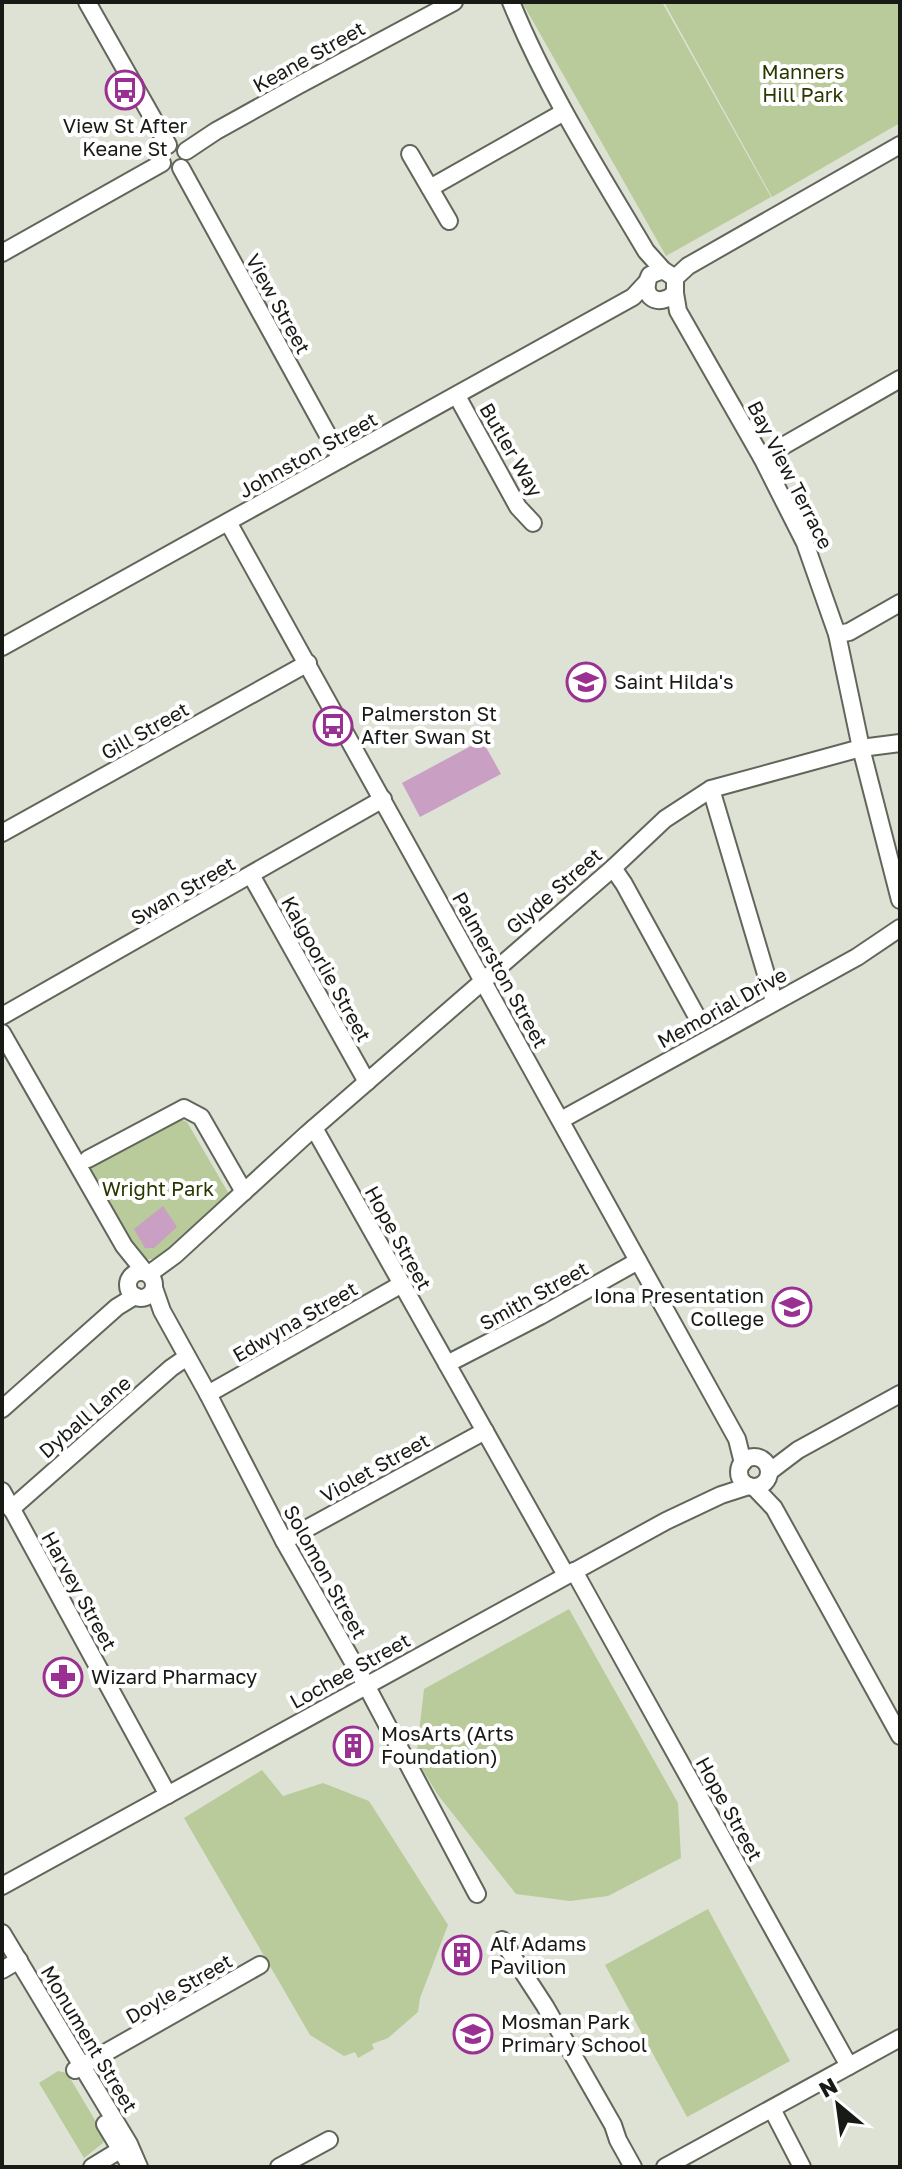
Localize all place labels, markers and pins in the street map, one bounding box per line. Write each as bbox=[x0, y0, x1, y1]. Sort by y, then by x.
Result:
bus stop icon: View St After Keane St bbox=[104, 69, 146, 111]
place label: View St After Keane St bbox=[63, 113, 188, 160]
school or university icon: Saint Hilda's bbox=[565, 661, 607, 703]
place label: Saint Hilda's bbox=[614, 669, 734, 693]
place label: Palmerston St After Swan St bbox=[361, 701, 497, 748]
bus stop icon: Palmerston St After Swan St bbox=[312, 705, 354, 747]
place label: Iona Presentation College bbox=[594, 1283, 764, 1330]
school or university icon: Iona Presentation College bbox=[771, 1286, 813, 1328]
pharmacy icon: Wizard Pharmacy bbox=[42, 1656, 84, 1698]
place label: Wizard Pharmacy bbox=[91, 1664, 257, 1688]
place label: MosArts (Arts Foundation) bbox=[381, 1721, 514, 1768]
building icon: MosArts (Arts Foundation) bbox=[332, 1725, 374, 1767]
place label: Alf Adams Pavilion bbox=[490, 1931, 586, 1978]
building icon: Alf Adams Pavilion bbox=[441, 1934, 483, 1976]
place label: Mosman Park Primary School bbox=[501, 2009, 647, 2056]
school or university icon: Mosman Park Primary School bbox=[452, 2013, 494, 2055]

